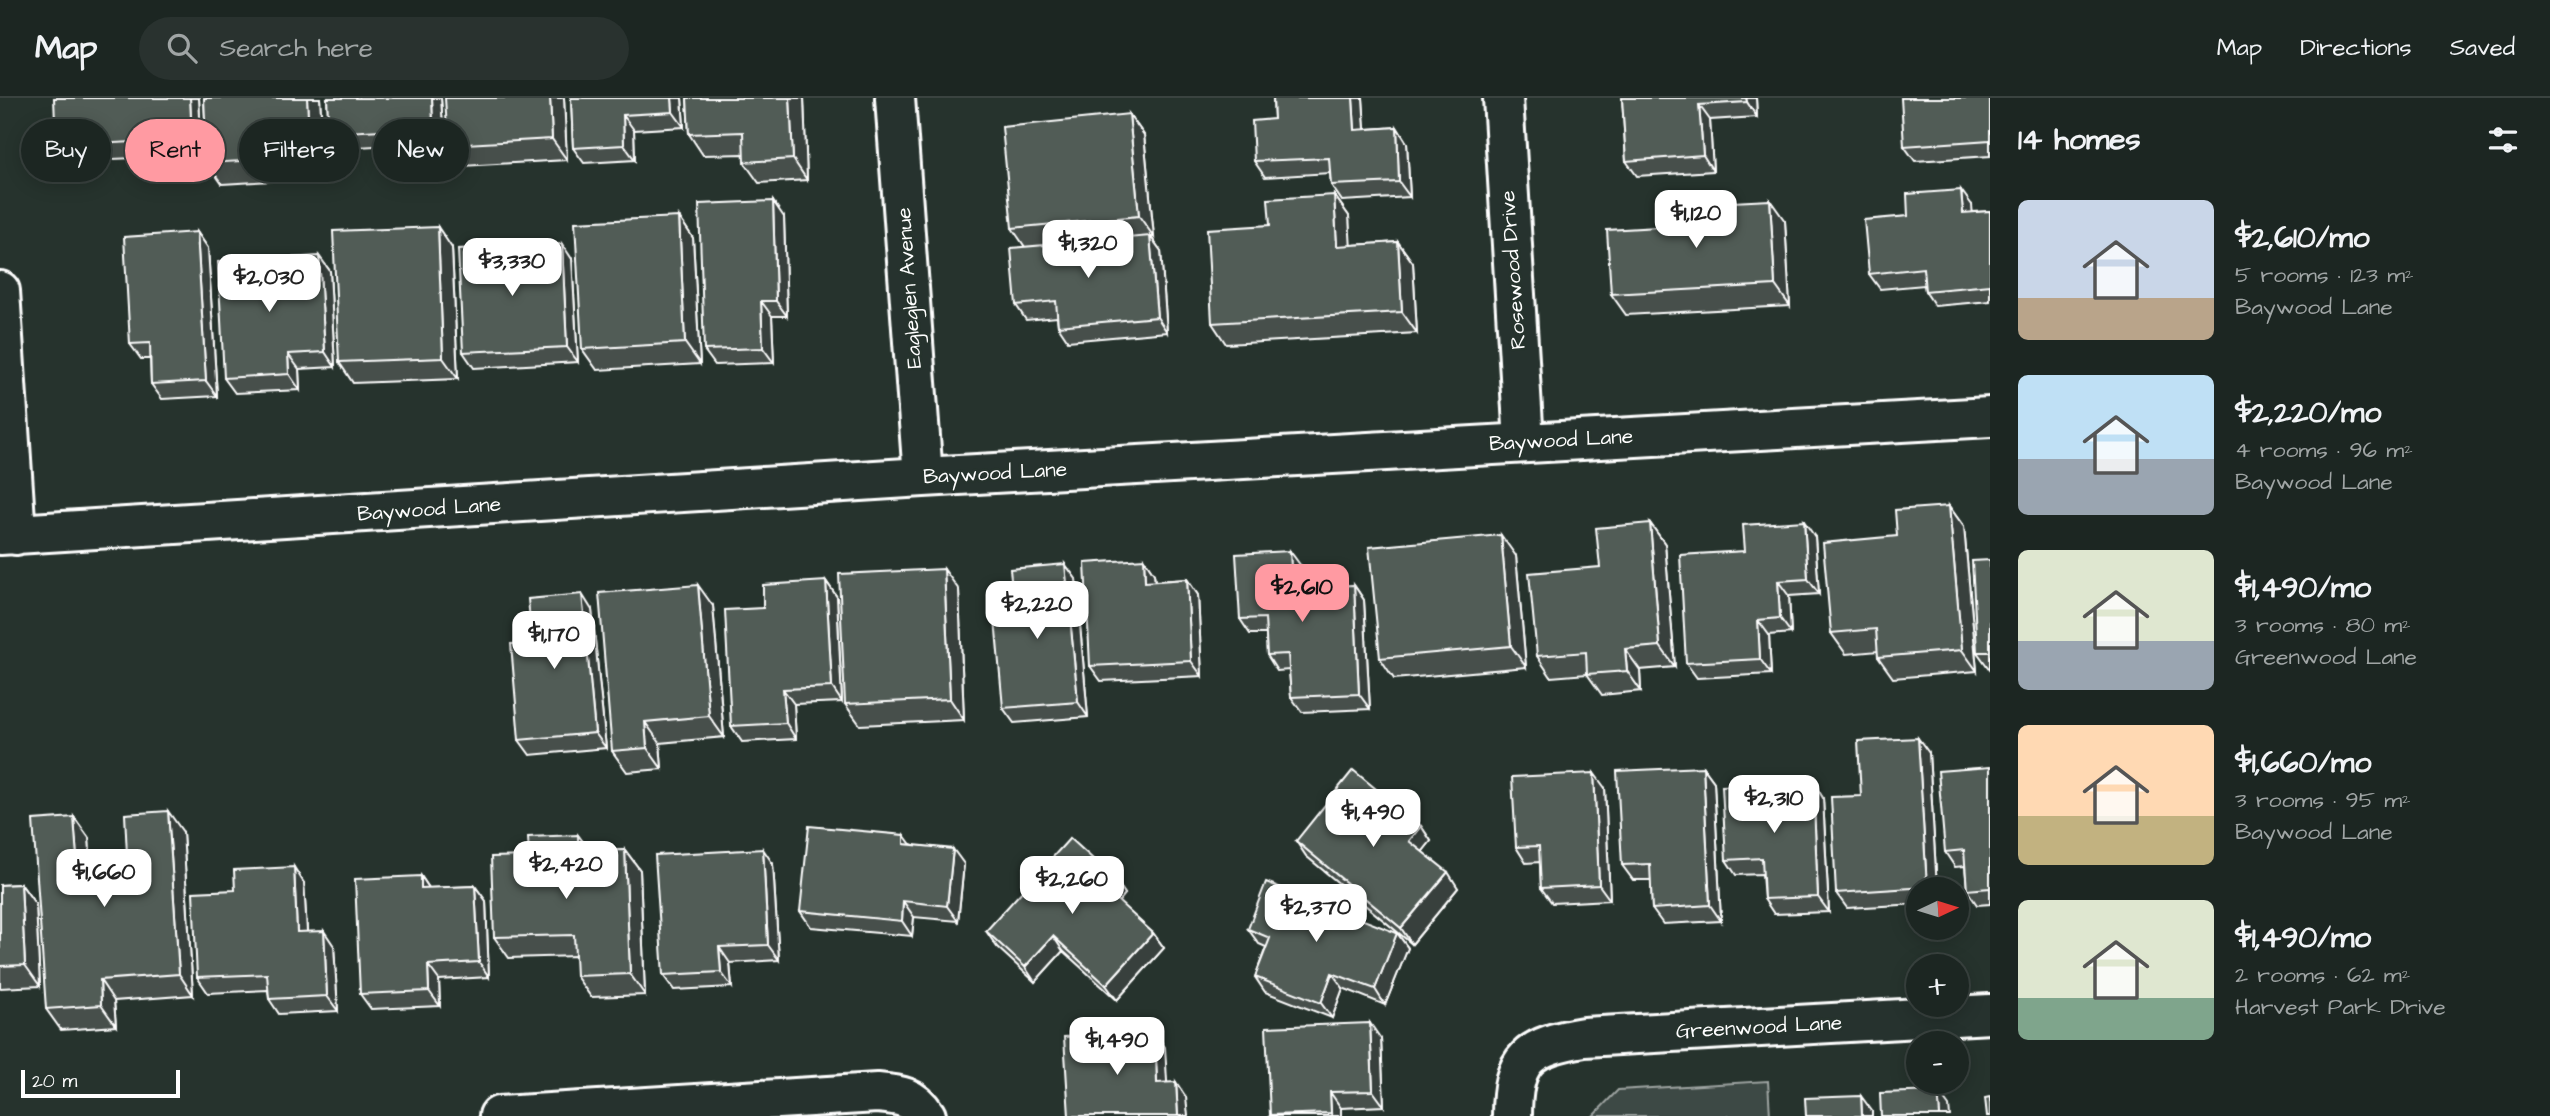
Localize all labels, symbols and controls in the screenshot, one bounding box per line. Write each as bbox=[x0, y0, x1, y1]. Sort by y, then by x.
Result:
search box bbox=[139, 17, 629, 80]
text: Map bbox=[35, 25, 97, 71]
icon: search bbox=[163, 29, 201, 67]
text: Search here bbox=[219, 30, 373, 66]
text: Map bbox=[2217, 31, 2262, 65]
text: Directions bbox=[2300, 31, 2412, 65]
text: Saved bbox=[2450, 31, 2515, 65]
chip: Buy bbox=[21, 119, 111, 182]
chip: Rent bbox=[125, 119, 225, 182]
chip: Filters bbox=[239, 119, 359, 182]
chip: New bbox=[373, 119, 469, 182]
text: 14 homes bbox=[2018, 119, 2141, 161]
icon: filters bbox=[2484, 121, 2522, 159]
street label: Rosewood Drive bbox=[1493, 190, 1533, 350]
pin: $1,120 bbox=[1639, 190, 1753, 250]
text: $1,120 bbox=[1671, 197, 1721, 229]
street label: Eagleglen Avenue bbox=[889, 206, 931, 369]
text: $2,610/mo bbox=[2235, 217, 2370, 259]
pin: $1,320 bbox=[1031, 220, 1145, 280]
text: $1,320 bbox=[1058, 227, 1118, 259]
icon: home bbox=[2074, 228, 2158, 312]
pin: $3,330 bbox=[455, 238, 569, 298]
text: $3,330 bbox=[479, 245, 545, 277]
pin: $2,030 bbox=[212, 254, 326, 314]
text: 5 rooms · 123 m² bbox=[2235, 259, 2414, 291]
text: $2,030 bbox=[234, 261, 304, 293]
text: Baywood Lane bbox=[2235, 291, 2393, 323]
text: $2,220/mo bbox=[2235, 392, 2381, 434]
icon: home bbox=[2074, 403, 2158, 487]
street label: Baywood Lane bbox=[1488, 422, 1634, 460]
text: 4 rooms · 96 m² bbox=[2235, 434, 2413, 466]
street label: Baywood Lane bbox=[922, 455, 1068, 493]
text: Baywood Lane bbox=[2235, 466, 2393, 498]
street label: Baywood Lane bbox=[356, 490, 502, 530]
pin: $2,610 bbox=[1245, 564, 1359, 624]
text: $1,490/mo bbox=[2235, 567, 2371, 609]
text: $2,610 bbox=[1271, 571, 1333, 603]
icon: home bbox=[2074, 578, 2158, 662]
pin: $2,220 bbox=[980, 582, 1094, 641]
text: $2,220 bbox=[1002, 588, 1072, 620]
text: 3 rooms · 80 m² bbox=[2235, 609, 2411, 641]
pin: $1,170 bbox=[497, 612, 611, 671]
text: $1,170 bbox=[528, 618, 580, 650]
text: Greenwood Lane bbox=[2235, 641, 2417, 673]
text: $1,660/mo bbox=[2235, 742, 2371, 784]
icon: home bbox=[2074, 753, 2158, 837]
pin: $2,310 bbox=[1717, 776, 1831, 835]
text: $2,310 bbox=[1744, 782, 1804, 814]
text: 3 rooms · 95 m² bbox=[2235, 784, 2411, 816]
pin: $1,490 bbox=[1316, 790, 1430, 849]
text: $1,490 bbox=[1341, 796, 1405, 828]
text: Baywood Lane bbox=[2235, 816, 2393, 848]
pin: $2,420 bbox=[509, 842, 623, 901]
text: $2,420 bbox=[529, 848, 603, 880]
pin: $1,660 bbox=[47, 850, 161, 909]
text: $1,660 bbox=[72, 856, 136, 888]
pin: $2,260 bbox=[1015, 856, 1129, 916]
text: $2,260 bbox=[1036, 863, 1108, 895]
north arrow bbox=[1906, 877, 1969, 940]
map controls bbox=[1906, 877, 1969, 1094]
pin: $2,370 bbox=[1259, 884, 1373, 944]
text: $2,370 bbox=[1281, 891, 1351, 923]
text: $1,490/mo bbox=[2235, 917, 2371, 959]
icon: home bbox=[2074, 928, 2158, 1012]
button: + bbox=[1906, 954, 1969, 1017]
text: 2 rooms · 62 m² bbox=[2235, 959, 2410, 991]
text: Harvest Park Drive bbox=[2235, 991, 2446, 1023]
street label: Greenwood Lane bbox=[1675, 1008, 1843, 1046]
pin: $1,490 bbox=[1060, 1018, 1174, 1077]
text: $1,490 bbox=[1085, 1024, 1149, 1056]
button: − bbox=[1906, 1031, 1969, 1094]
scale bar bbox=[21, 1067, 180, 1099]
text: 20 m bbox=[32, 1068, 77, 1095]

